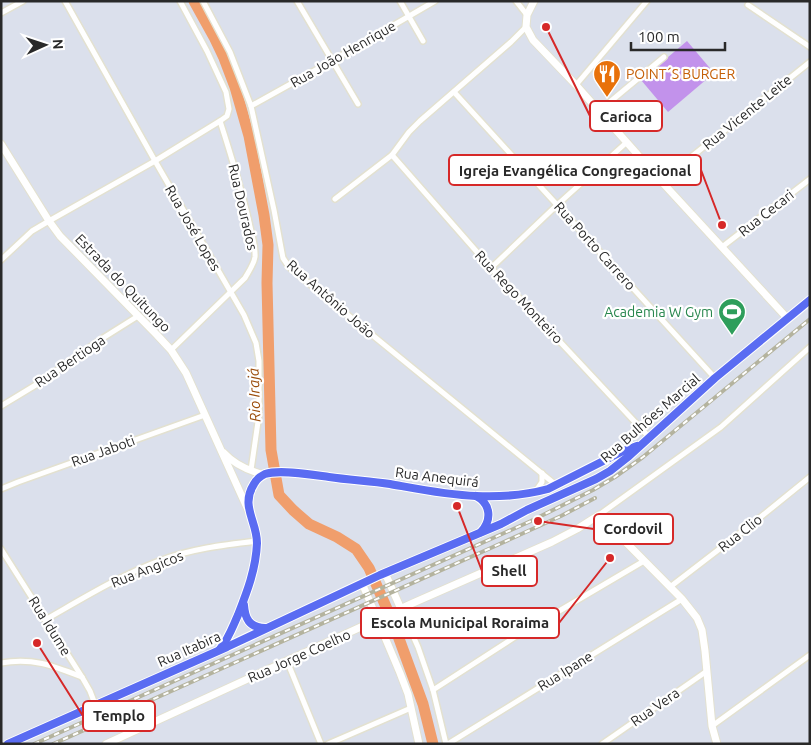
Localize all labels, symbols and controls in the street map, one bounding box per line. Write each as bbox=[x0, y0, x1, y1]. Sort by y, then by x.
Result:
street label: Rua João Henrique bbox=[288, 17, 398, 91]
north arrow bbox=[20, 20, 70, 70]
scale bar bbox=[631, 20, 725, 52]
text: 100 m bbox=[638, 28, 680, 45]
text: N bbox=[50, 39, 66, 50]
restaurant icon: POINT´S BURGER bbox=[592, 59, 622, 98]
place label: POINT´S BURGER bbox=[626, 66, 735, 82]
street label: Rua Vicente Leite bbox=[699, 71, 795, 153]
callout: Carioca bbox=[590, 101, 662, 131]
text: Carioca bbox=[600, 108, 652, 125]
callout: Igreja Evangélica Congregacional bbox=[449, 155, 701, 185]
street label: Rua Dourados bbox=[225, 162, 261, 252]
text: Igreja Evangélica Congregacional bbox=[459, 162, 692, 179]
street label: Rua José Lopes bbox=[162, 182, 224, 274]
street label: Rua Cecari bbox=[735, 186, 797, 240]
street label: Rua Porto Carrero bbox=[551, 199, 639, 293]
street label: Estrada do Quitungo bbox=[72, 231, 174, 335]
street label: Rua Rego Monteiro bbox=[472, 247, 566, 347]
street label: Rua Antônio João bbox=[284, 257, 378, 341]
sports icon: Academia W Gym bbox=[717, 297, 747, 336]
place label: Academia W Gym bbox=[604, 304, 713, 320]
street label: Rua Bertioga bbox=[32, 332, 108, 390]
water label: Rio Irajá bbox=[245, 368, 263, 422]
street label: Rua Bulhões Marcial bbox=[597, 370, 703, 465]
street label: Rua Jaboti bbox=[69, 432, 137, 470]
street label: Rua Anequirá bbox=[394, 464, 480, 490]
street label: Rua Clio bbox=[715, 511, 765, 555]
callout: Cordovil bbox=[594, 514, 673, 544]
text: Cordovil bbox=[603, 520, 663, 537]
street label: Rua Angicos bbox=[109, 547, 185, 591]
callout: Shell bbox=[482, 556, 537, 586]
text: Shell bbox=[491, 562, 527, 579]
street label: Rua Idume bbox=[26, 593, 74, 659]
callout: Escola Municipal Roraima bbox=[361, 608, 559, 638]
text: Escola Municipal Roraima bbox=[371, 614, 549, 631]
street label: Rua Jorge Coelho bbox=[245, 626, 353, 686]
street label: Rua Itabira bbox=[155, 628, 223, 670]
street label: Rua Ipane bbox=[535, 648, 595, 694]
street label: Rua Vera bbox=[628, 684, 682, 730]
callout: Templo bbox=[83, 701, 155, 731]
text: Templo bbox=[93, 707, 145, 724]

